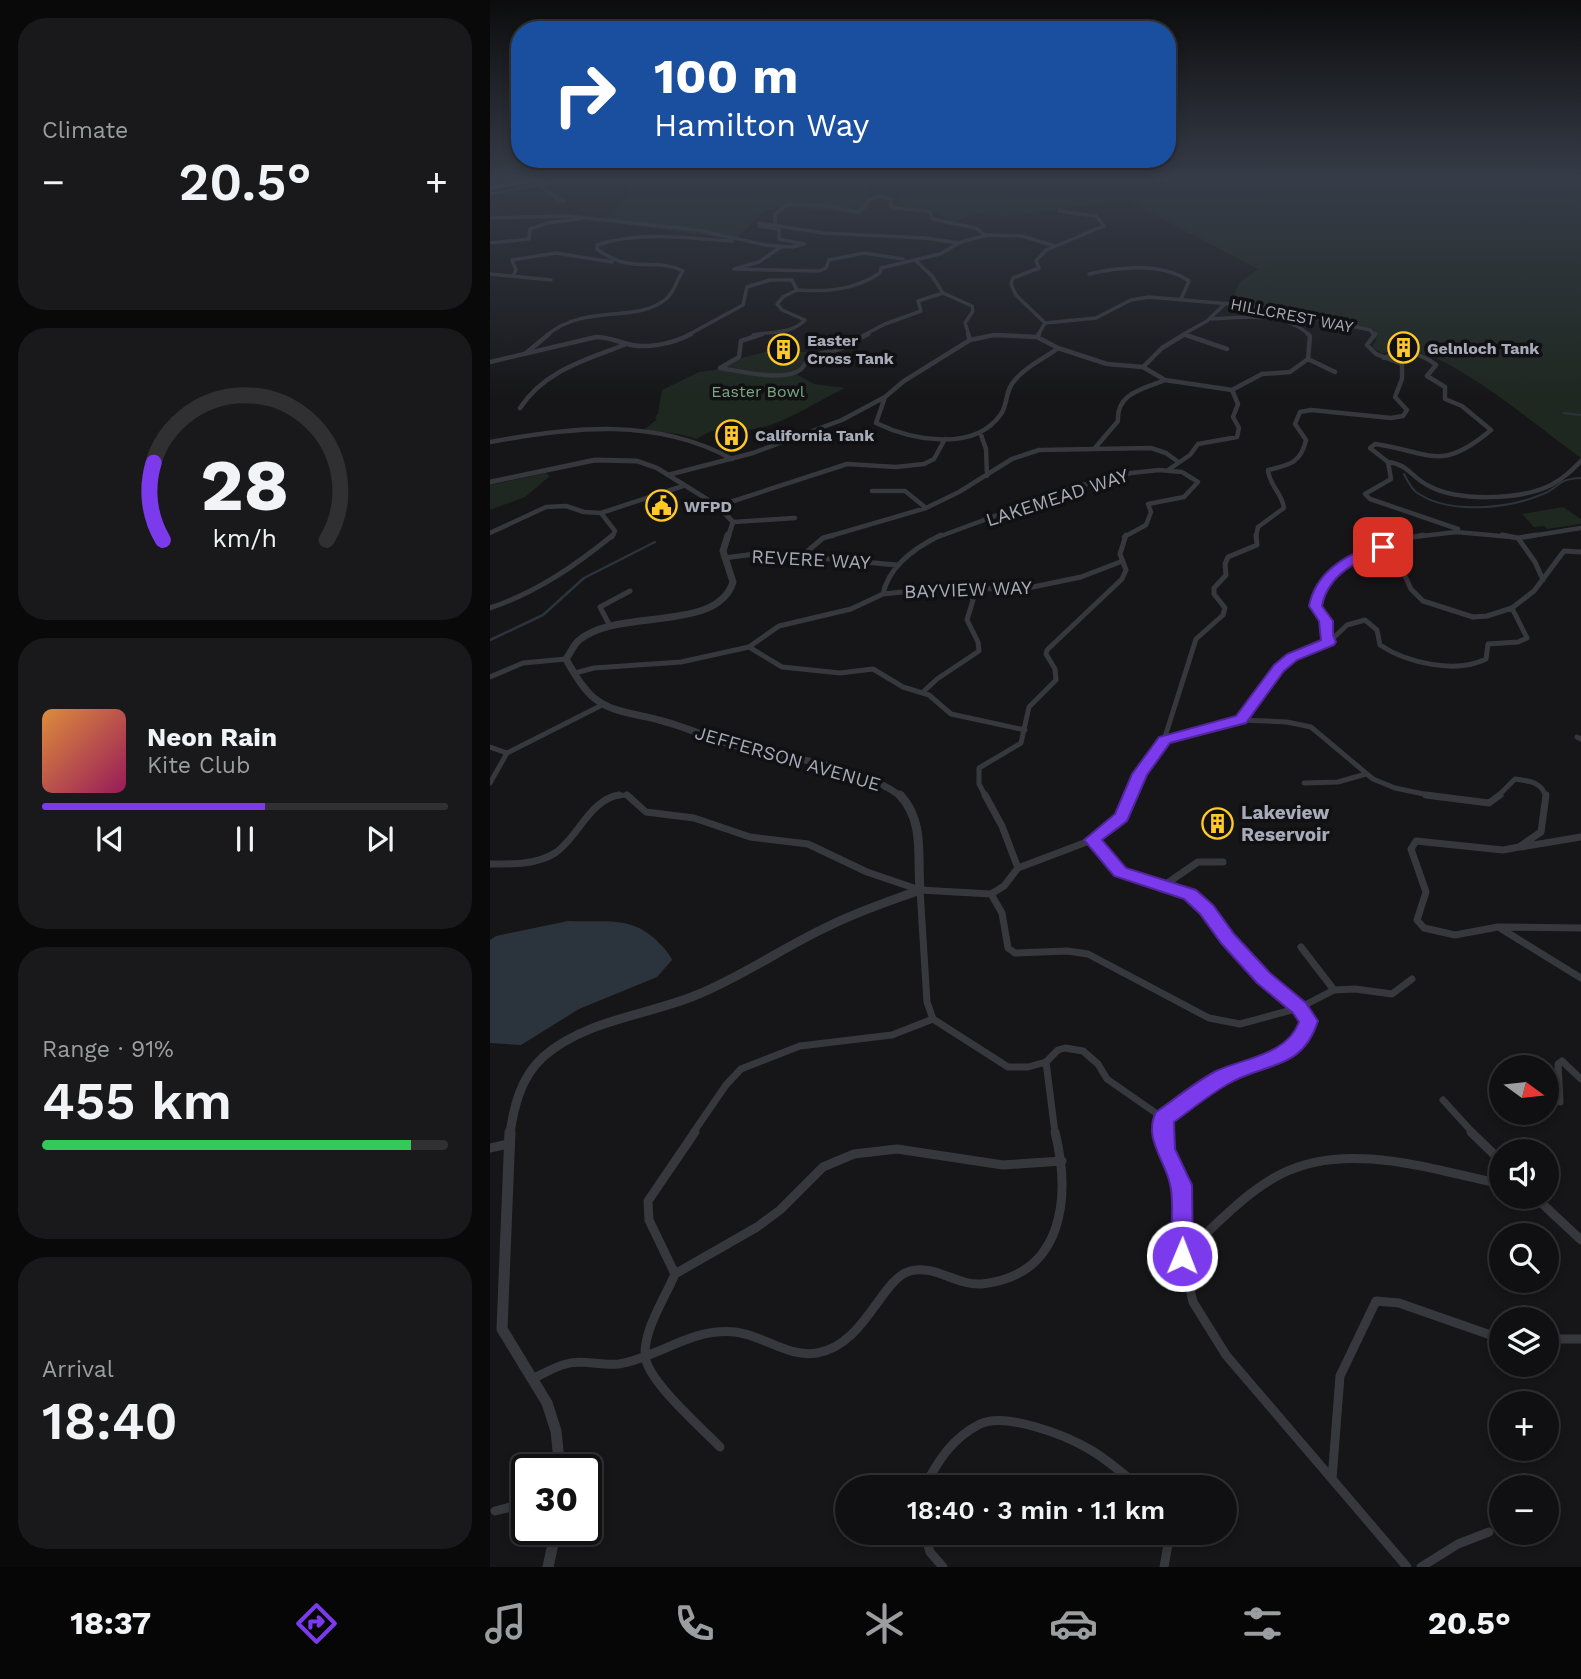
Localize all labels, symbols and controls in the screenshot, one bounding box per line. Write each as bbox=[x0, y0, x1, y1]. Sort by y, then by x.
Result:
text: 100 m bbox=[654, 47, 798, 105]
icon: right bbox=[539, 49, 630, 140]
text: Hamilton Way bbox=[654, 106, 869, 144]
text: Climate bbox=[42, 117, 128, 144]
text: 20.5° bbox=[179, 152, 311, 213]
text: − bbox=[42, 160, 65, 204]
text: + bbox=[425, 160, 448, 204]
street label: HILLCREST WAY bbox=[1229, 294, 1355, 337]
place label: Easter Cross Tank bbox=[807, 331, 894, 368]
building icon: Gelnloch Tank bbox=[1387, 331, 1421, 365]
building icon: Easter Cross Tank bbox=[767, 332, 801, 366]
place label: Gelnloch Tank bbox=[1427, 339, 1539, 358]
park label: Easter Bowl bbox=[711, 382, 805, 401]
building icon: California Tank bbox=[715, 418, 749, 452]
place label: California Tank bbox=[755, 426, 874, 445]
text: 28 bbox=[200, 442, 290, 528]
street label: LAKEMEAD WAY bbox=[983, 464, 1132, 531]
public building icon: WFPD bbox=[644, 489, 678, 523]
place label: WFPD bbox=[684, 497, 732, 516]
pin bbox=[1353, 517, 1413, 577]
text: km/h bbox=[213, 523, 277, 552]
icon: arrive bbox=[1364, 528, 1402, 566]
street label: REVERE WAY bbox=[751, 545, 871, 574]
street label: BAYVIEW WAY bbox=[904, 576, 1032, 603]
street label: JEFFERSON AVENUE bbox=[692, 721, 883, 796]
text: Neon Rain bbox=[147, 722, 277, 752]
text: Kite Club bbox=[147, 752, 250, 779]
place label: Lakeview Reservoir bbox=[1241, 801, 1331, 846]
building icon: Lakeview Reservoir bbox=[1201, 806, 1235, 840]
icon: previous bbox=[91, 820, 129, 858]
icon: pause bbox=[226, 820, 264, 858]
icon: next bbox=[361, 820, 399, 858]
text: Range · 91% bbox=[42, 1036, 174, 1063]
north arrow bbox=[1489, 1055, 1559, 1125]
map controls bbox=[1489, 1055, 1559, 1545]
text: 455 km bbox=[42, 1071, 232, 1132]
button: sound bbox=[1489, 1139, 1559, 1209]
position arrow bbox=[1145, 1219, 1219, 1293]
button: search bbox=[1489, 1223, 1559, 1293]
button: layers bbox=[1489, 1307, 1559, 1377]
text: Arrival bbox=[42, 1356, 114, 1383]
text: 18:40 bbox=[42, 1391, 178, 1452]
button: + bbox=[1489, 1391, 1559, 1461]
speed limit sign: 30 bbox=[511, 1454, 602, 1545]
button: − bbox=[1489, 1475, 1559, 1545]
text: 18:40 · 3 min · 1.1 km bbox=[907, 1495, 1165, 1525]
icon: directions bbox=[292, 1599, 341, 1648]
icon: music bbox=[481, 1599, 530, 1648]
icon: phone bbox=[670, 1599, 719, 1648]
icon: climate bbox=[860, 1599, 909, 1648]
icon: car bbox=[1049, 1599, 1098, 1648]
icon: filters bbox=[1238, 1599, 1287, 1648]
text: 18:37 bbox=[70, 1604, 151, 1642]
text: 20.5° bbox=[1428, 1604, 1511, 1642]

